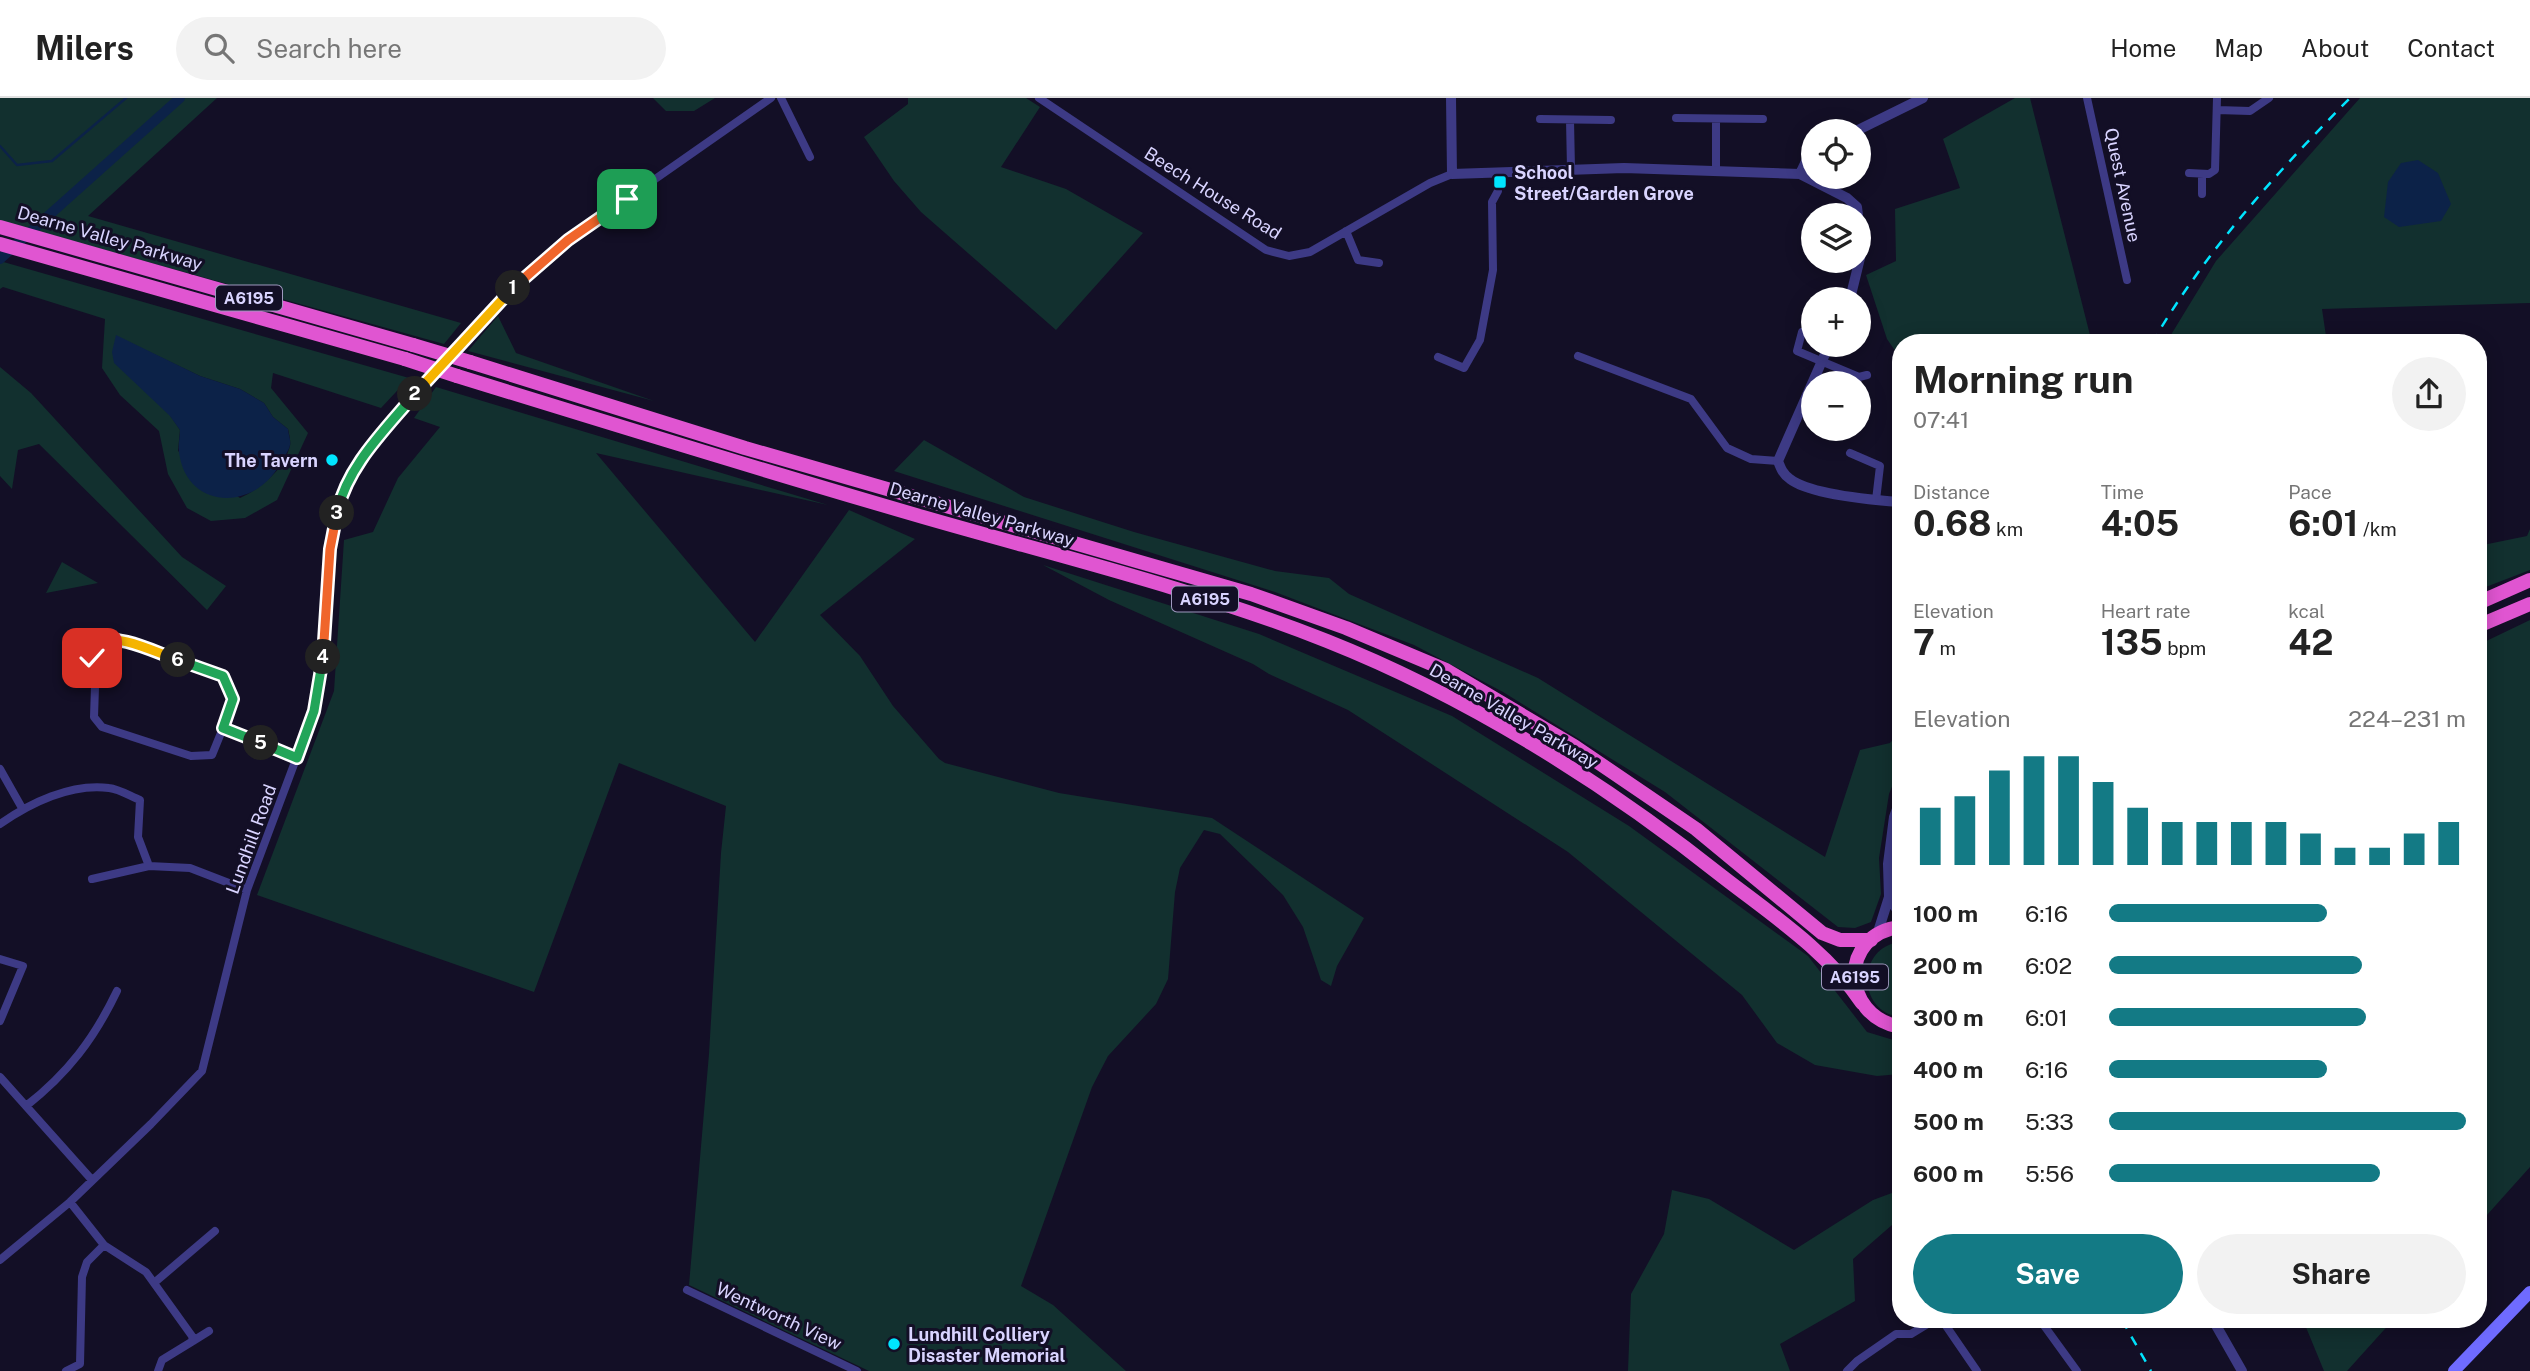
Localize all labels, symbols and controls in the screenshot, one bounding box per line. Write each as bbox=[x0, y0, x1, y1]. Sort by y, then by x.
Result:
search box bbox=[176, 17, 666, 80]
text: Milers bbox=[35, 29, 134, 67]
icon: search bbox=[200, 29, 238, 67]
text: Search here bbox=[256, 33, 402, 64]
text: Home bbox=[2110, 34, 2176, 62]
text: Map bbox=[2214, 34, 2263, 62]
text: About bbox=[2301, 34, 2369, 62]
text: Contact bbox=[2407, 34, 2495, 62]
map controls bbox=[1801, 119, 1871, 441]
button: locate bbox=[1801, 119, 1871, 189]
street label: Quest Avenue bbox=[2101, 126, 2145, 244]
street label: Beech House Road bbox=[1141, 142, 1285, 244]
place label: School Street/Garden Grove bbox=[1514, 162, 1694, 204]
pin bbox=[597, 169, 657, 229]
marker: School Street/Garden Grove bbox=[1492, 174, 1508, 190]
icon: arrive bbox=[608, 180, 646, 218]
street label: Dearne Valley Parkway bbox=[15, 202, 205, 275]
button: layers bbox=[1801, 203, 1871, 273]
pin: 1 bbox=[496, 270, 530, 306]
text: 1 bbox=[508, 276, 517, 298]
road number: A6195 bbox=[216, 286, 282, 310]
button: + bbox=[1801, 287, 1871, 357]
text: Morning run bbox=[1913, 357, 2134, 402]
button: share bbox=[2392, 357, 2466, 431]
button: − bbox=[1801, 371, 1871, 441]
pin: 2 bbox=[398, 376, 432, 412]
text: 2 bbox=[408, 382, 421, 404]
text: 07:41 bbox=[1913, 406, 1969, 433]
place label: The Tavern bbox=[224, 450, 318, 471]
marker: The Tavern bbox=[324, 452, 340, 468]
street label: Dearne Valley Parkway bbox=[887, 478, 1077, 551]
text: Distance bbox=[1913, 481, 1990, 503]
text: Time bbox=[2101, 481, 2144, 503]
text: Pace bbox=[2288, 481, 2332, 503]
pin: 3 bbox=[320, 496, 354, 530]
text: 3 bbox=[330, 501, 343, 523]
text: 0.68 bbox=[1913, 503, 1991, 544]
text: 4:05 bbox=[2101, 503, 2179, 544]
text: 6:01 bbox=[2288, 503, 2358, 544]
text: km bbox=[1991, 518, 2023, 540]
text: /km bbox=[2358, 518, 2397, 540]
road number: A6195 bbox=[1172, 586, 1238, 612]
text: Elevation bbox=[1913, 600, 1994, 622]
text: Heart rate bbox=[2101, 600, 2190, 622]
text: kcal bbox=[2288, 600, 2325, 622]
text: 7 bbox=[1913, 622, 1935, 663]
text: 135 bbox=[2101, 622, 2163, 663]
text: 42 bbox=[2288, 622, 2334, 663]
pin bbox=[62, 628, 122, 688]
text: m bbox=[1935, 637, 1956, 659]
text: bpm bbox=[2163, 637, 2206, 659]
icon: check bbox=[73, 639, 111, 677]
pin: 4 bbox=[306, 640, 340, 674]
pin: 6 bbox=[160, 642, 196, 678]
text: 4 bbox=[316, 645, 329, 667]
text: 6 bbox=[171, 648, 184, 670]
street label: Dearne Valley Parkway bbox=[1426, 659, 1602, 773]
text: Elevation bbox=[1913, 705, 2011, 732]
text: 224–231 m bbox=[2348, 705, 2466, 732]
pin: 5 bbox=[244, 726, 278, 760]
text: 5 bbox=[254, 731, 267, 753]
street label: Lundhill Road bbox=[221, 781, 281, 897]
text: 100 m bbox=[1913, 900, 1978, 927]
text: 6:16 bbox=[2025, 900, 2068, 927]
text: 200 m bbox=[1913, 952, 1983, 979]
text: 6:02 bbox=[2025, 952, 2072, 979]
road number: A6195 bbox=[1822, 964, 1888, 990]
text: 300 m bbox=[1913, 1004, 1984, 1031]
text: 6:01 bbox=[2025, 1004, 2068, 1031]
text: 400 m bbox=[1913, 1056, 1983, 1083]
text: 6:16 bbox=[2025, 1056, 2068, 1083]
text: 500 m bbox=[1913, 1108, 1984, 1135]
text: 5:33 bbox=[2025, 1108, 2074, 1135]
text: 600 m bbox=[1913, 1160, 1983, 1187]
text: 5:56 bbox=[2025, 1160, 2074, 1187]
button: Save bbox=[1913, 1234, 2183, 1314]
button: Share bbox=[2197, 1234, 2466, 1314]
street label: Wentworth View bbox=[713, 1278, 845, 1354]
place label: Lundhill Colliery Disaster Memorial bbox=[908, 1324, 1065, 1366]
marker: Lundhill Colliery Disaster Memorial bbox=[886, 1336, 902, 1352]

